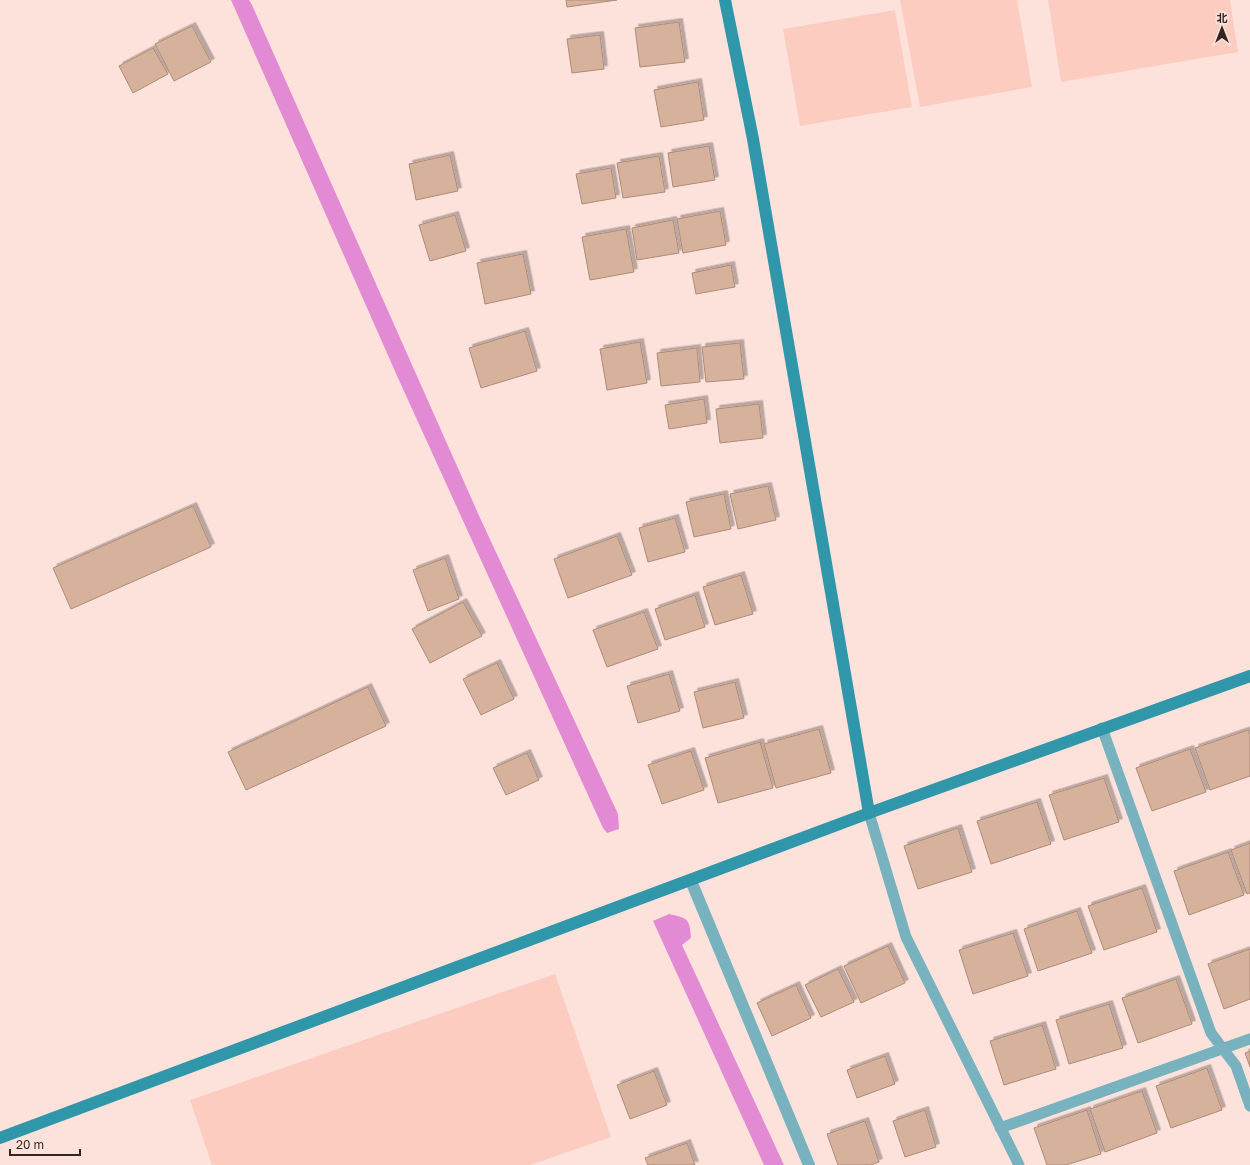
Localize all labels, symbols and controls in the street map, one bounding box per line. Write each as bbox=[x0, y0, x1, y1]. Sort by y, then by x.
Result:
north arrow bbox=[1202, 8, 1242, 48]
text: 北 bbox=[1217, 11, 1228, 24]
scale bar bbox=[10, 1131, 80, 1157]
text: 20 m bbox=[16, 1137, 44, 1152]

